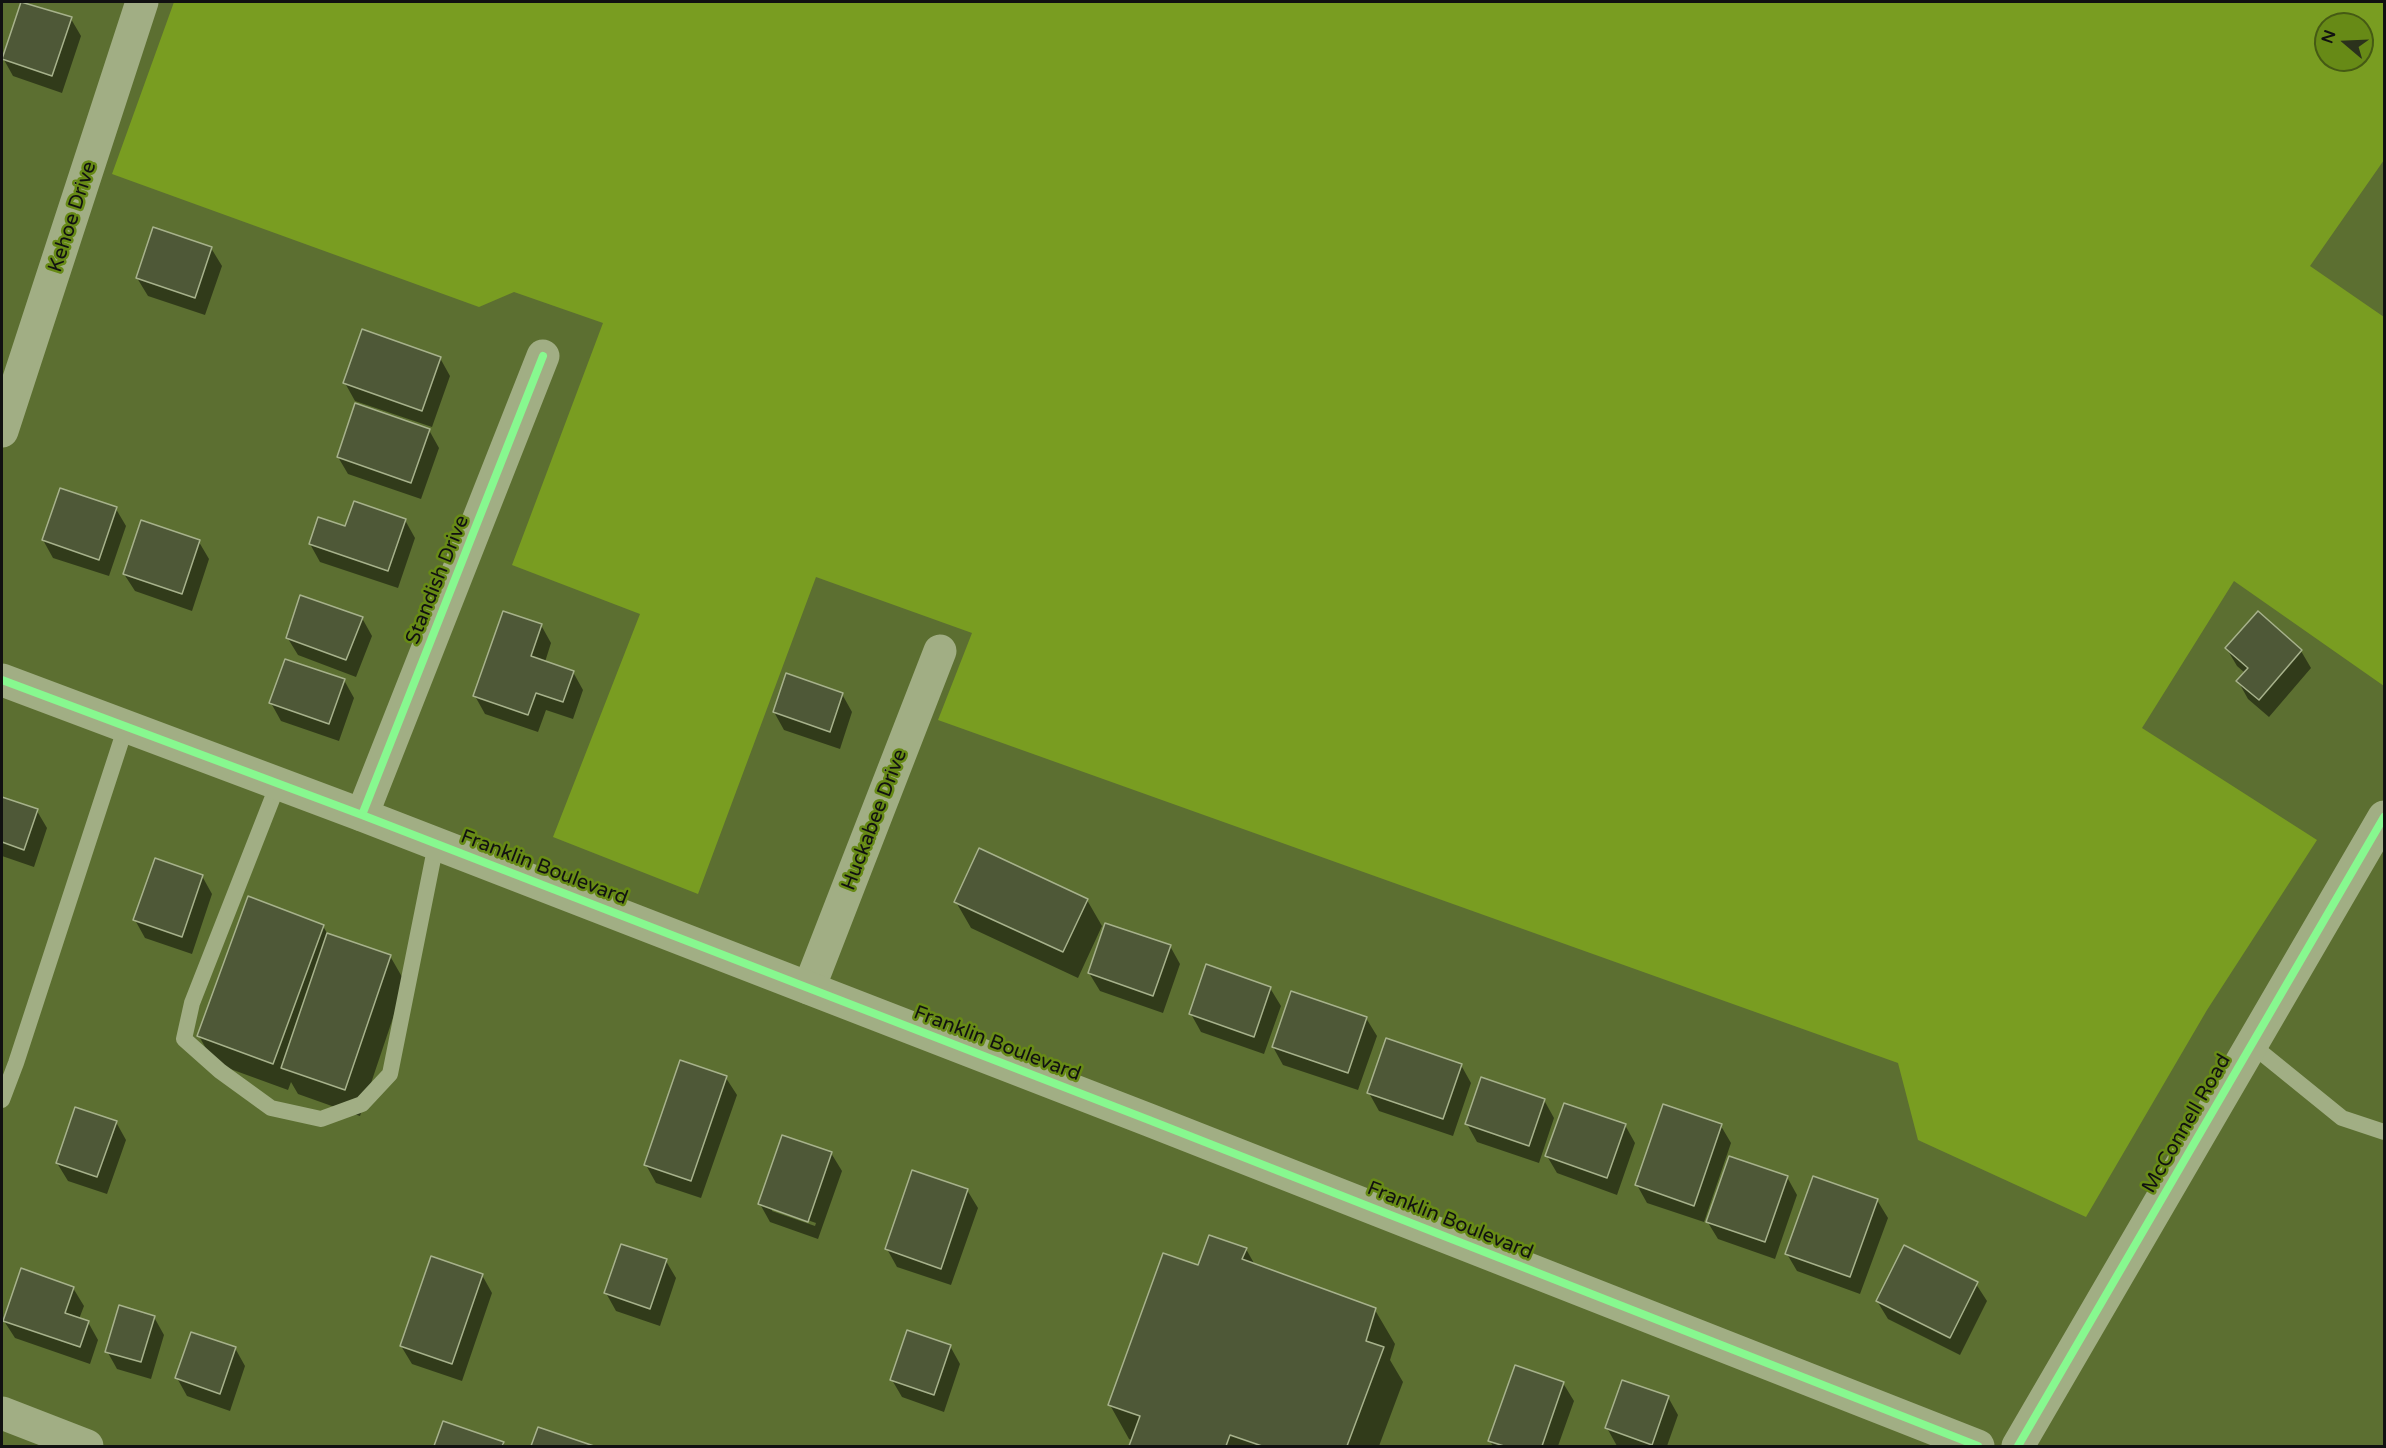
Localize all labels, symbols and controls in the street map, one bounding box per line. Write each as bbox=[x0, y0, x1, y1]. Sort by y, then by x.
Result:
north arrow bbox=[2314, 12, 2374, 72]
text: N bbox=[2317, 27, 2340, 46]
street label: Kehoe Drive bbox=[44, 159, 102, 275]
street label: Standish Drive bbox=[401, 512, 475, 648]
street label: Huckabee Drive bbox=[837, 746, 913, 894]
street label: Franklin Boulevard bbox=[457, 825, 631, 911]
street label: Franklin Boulevard bbox=[910, 1001, 1084, 1087]
street label: McConnell Road bbox=[2138, 1050, 2236, 1198]
street label: Franklin Boulevard bbox=[1363, 1177, 1537, 1265]

